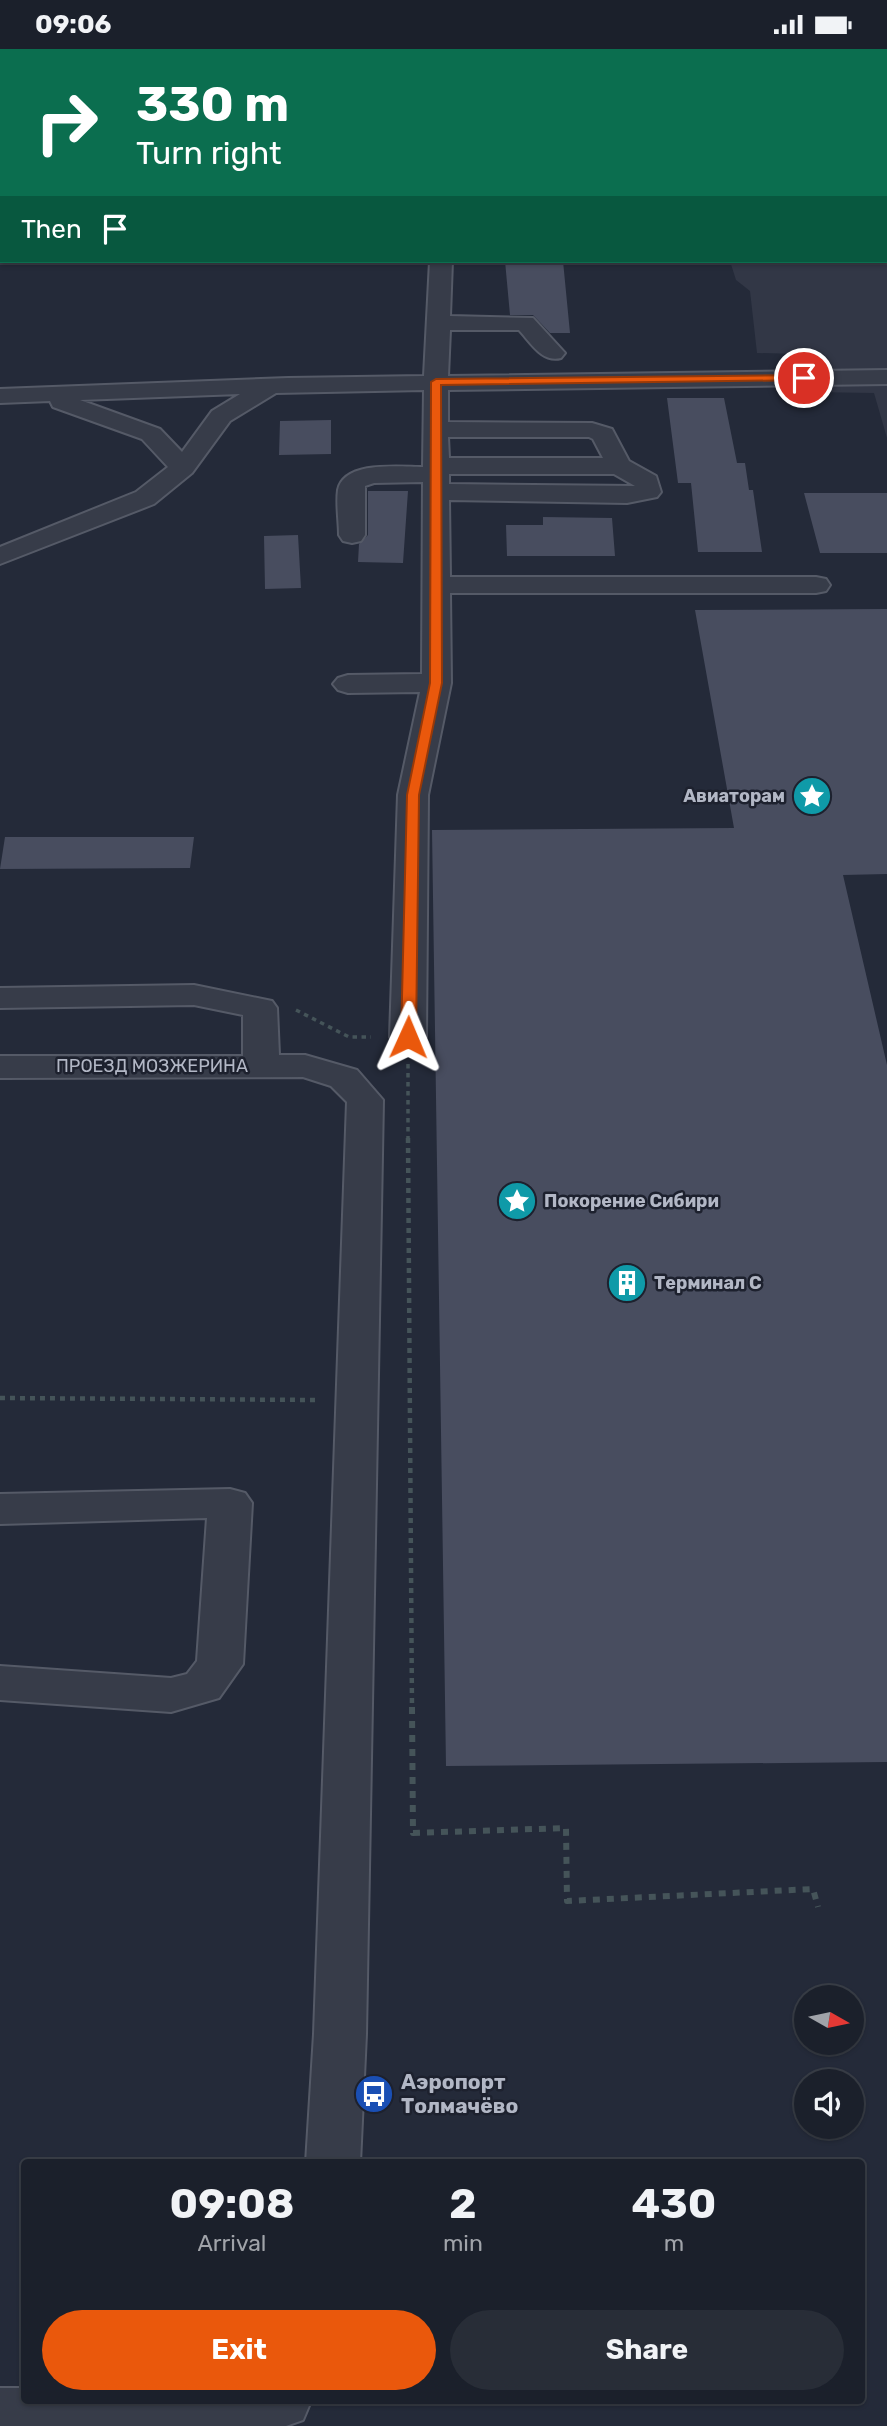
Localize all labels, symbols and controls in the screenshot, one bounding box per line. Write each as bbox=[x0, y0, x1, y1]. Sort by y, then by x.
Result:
text: 09:06 bbox=[35, 9, 112, 40]
text: 330 m bbox=[136, 75, 289, 133]
icon: right bbox=[21, 77, 112, 168]
text: Turn right bbox=[136, 134, 281, 172]
icon: arrive bbox=[96, 210, 134, 248]
text: Then bbox=[21, 214, 82, 245]
pin bbox=[774, 348, 834, 408]
icon: arrive bbox=[785, 359, 823, 397]
place icon: Авиаторам bbox=[791, 775, 833, 817]
place label: Авиаторам bbox=[683, 785, 785, 807]
position arrow bbox=[371, 1000, 445, 1074]
street label: ПРОЕЗД МОЗЖЕРИНА bbox=[56, 1055, 248, 1077]
place icon: Покорение Сибири bbox=[496, 1180, 538, 1222]
place label: Покорение Сибири bbox=[544, 1190, 719, 1212]
building icon: Терминал С bbox=[606, 1262, 648, 1304]
place label: Терминал С bbox=[654, 1272, 762, 1294]
north arrow bbox=[794, 1985, 864, 2055]
map controls bbox=[794, 1985, 864, 2139]
place label: Аэропорт Толмачёво bbox=[401, 2069, 518, 2118]
button: sound bbox=[794, 2069, 864, 2139]
bus stop icon: Аэропорт Толмачёво bbox=[353, 2073, 395, 2115]
text: 09:08 bbox=[170, 2179, 294, 2229]
text: 2 bbox=[449, 2179, 477, 2229]
text: 430 bbox=[631, 2179, 716, 2229]
text: Arrival bbox=[197, 2229, 266, 2257]
text: min bbox=[443, 2229, 483, 2257]
text: m bbox=[664, 2229, 684, 2257]
button: Exit bbox=[42, 2310, 436, 2390]
button: Share bbox=[450, 2310, 844, 2390]

